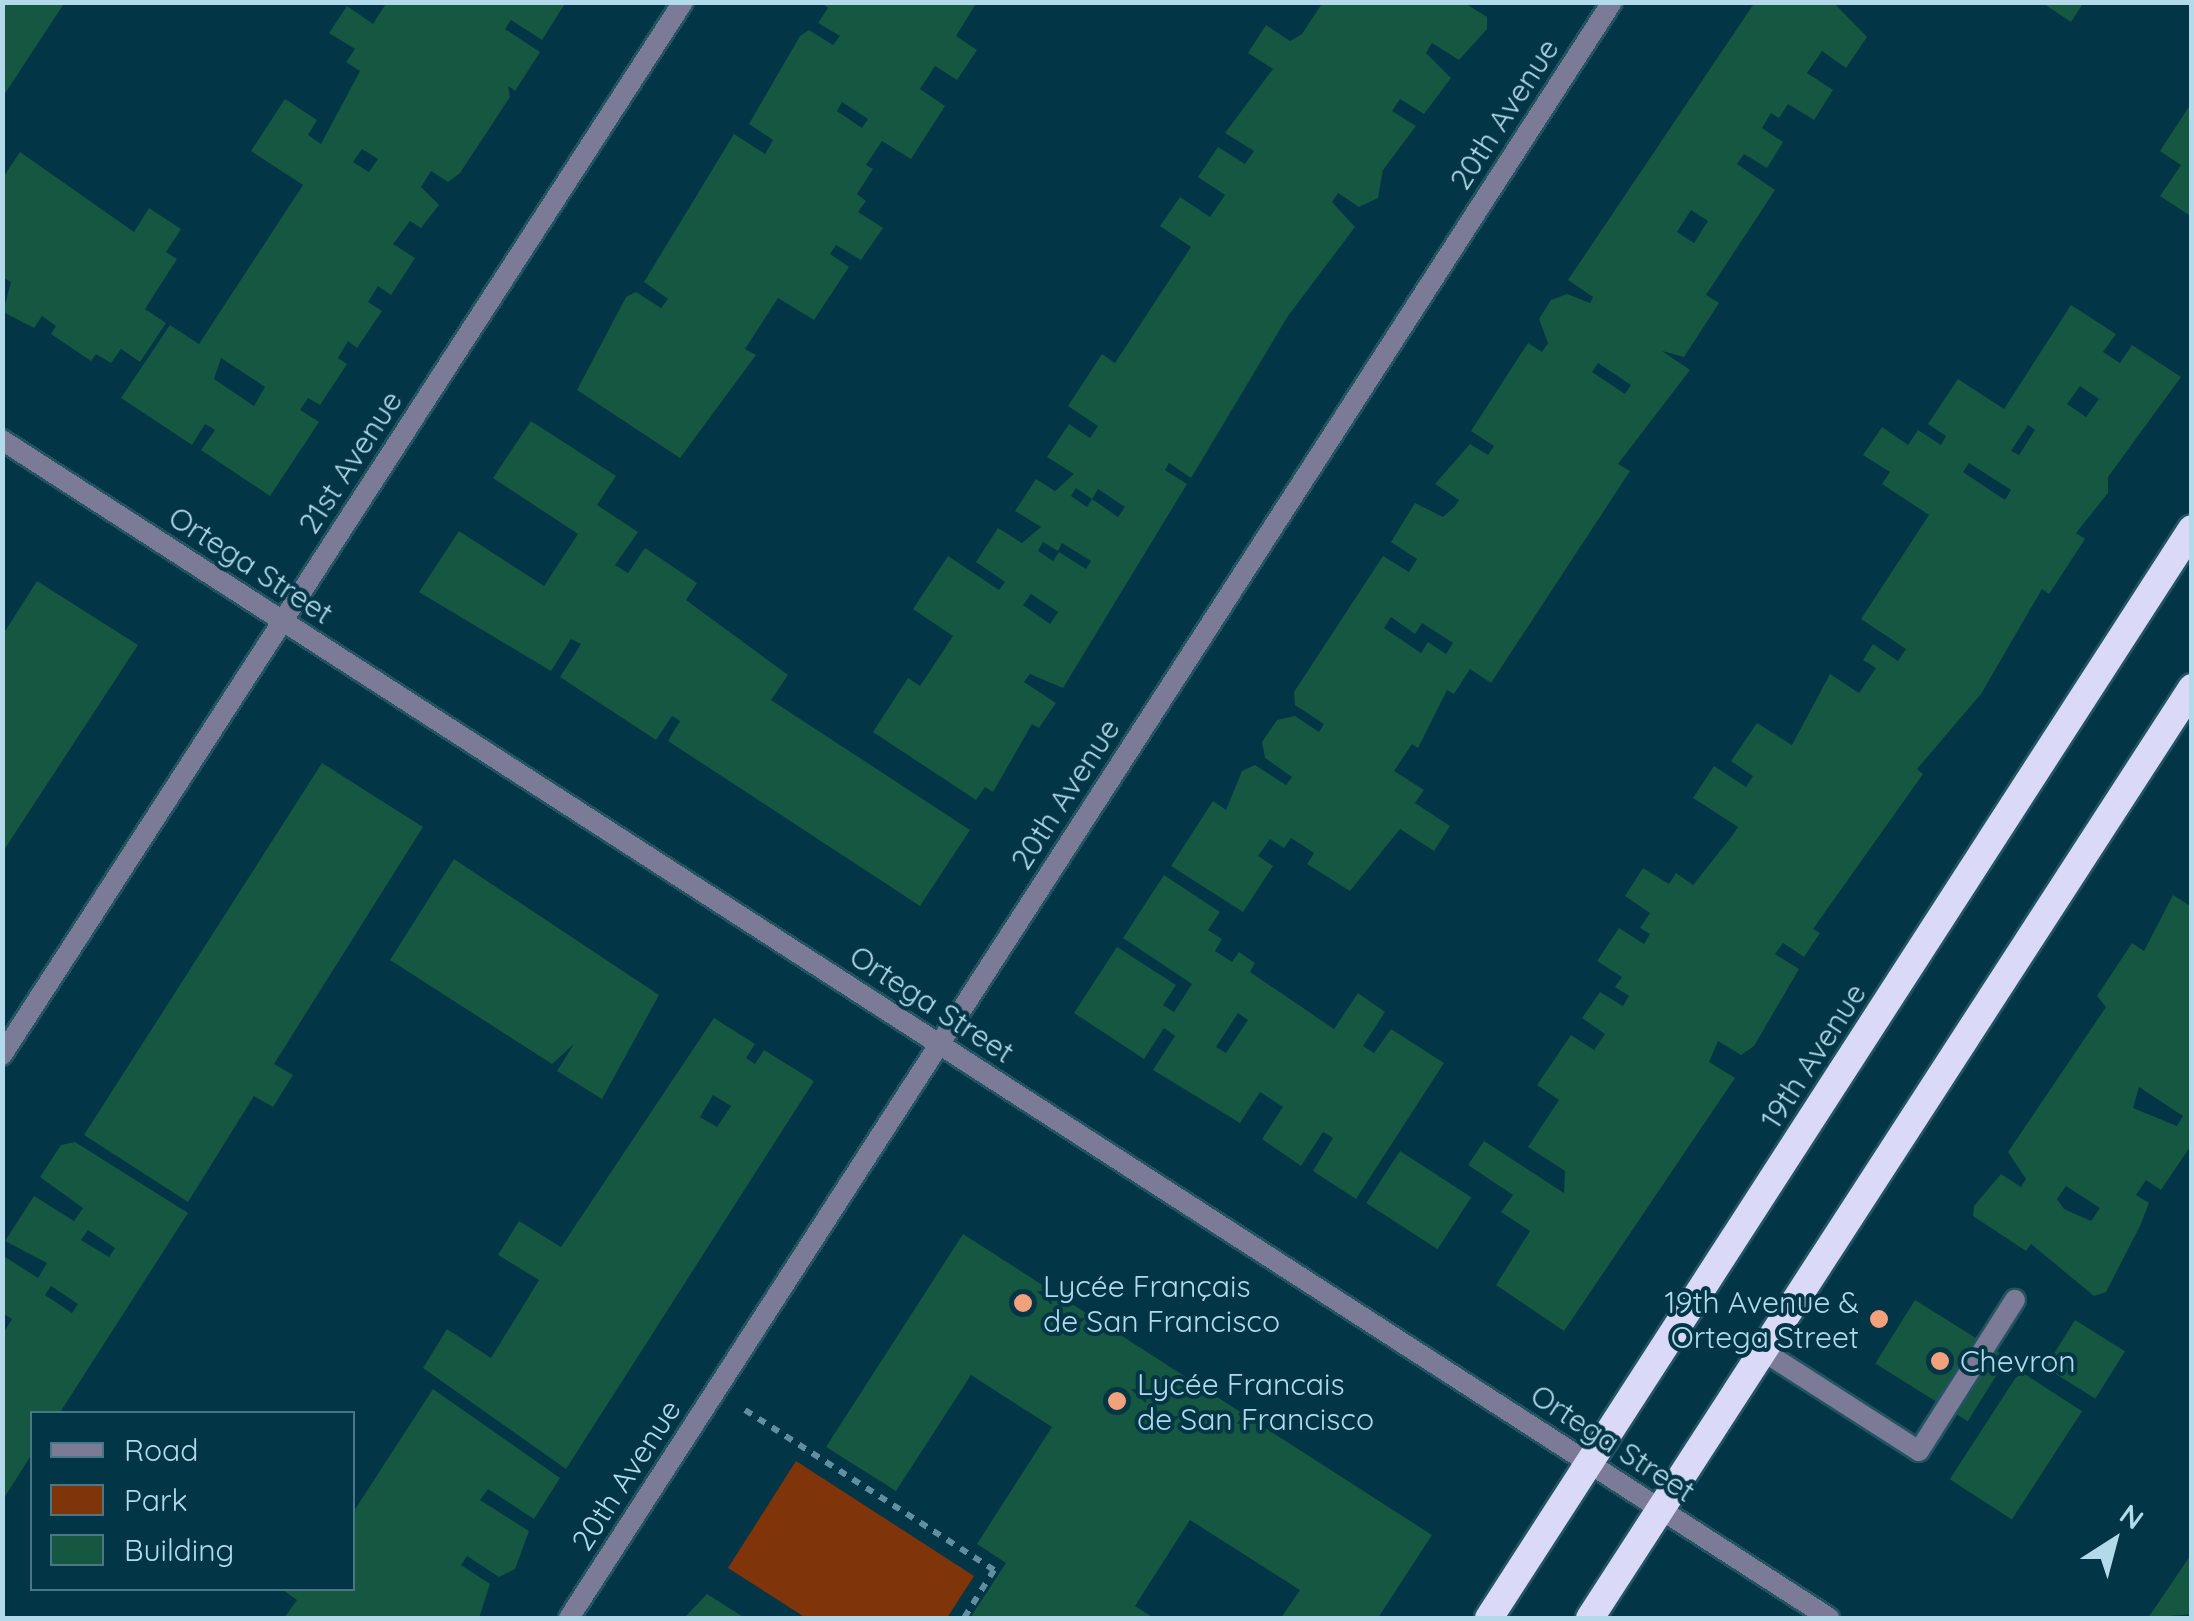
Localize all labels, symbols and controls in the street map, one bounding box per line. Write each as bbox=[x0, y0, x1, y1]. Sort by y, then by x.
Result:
street label: 20th Avenue bbox=[1442, 32, 1566, 196]
street label: 21st Avenue bbox=[291, 384, 409, 540]
street label: Ortega Street bbox=[162, 499, 340, 631]
street label: 20th Avenue bbox=[1003, 712, 1127, 876]
street label: Ortega Street bbox=[843, 938, 1021, 1070]
street label: 19th Avenue bbox=[1753, 977, 1873, 1135]
place label: Lycée Français de San Francisco bbox=[1043, 1268, 1280, 1338]
place label: 19th Avenue & Ortega Street bbox=[1665, 1284, 1859, 1354]
marker: Lycée Français de San Francisco bbox=[1012, 1292, 1034, 1314]
marker: 19th Avenue & Ortega Street bbox=[1868, 1308, 1890, 1330]
place label: Chevron bbox=[1960, 1343, 2076, 1379]
marker: Chevron bbox=[1929, 1350, 1951, 1372]
place label: Lycée Francais de San Francisco bbox=[1137, 1366, 1374, 1436]
street label: Ortega Street bbox=[1524, 1377, 1702, 1509]
marker: Lycée Francais de San Francisco bbox=[1106, 1390, 1128, 1412]
street label: 20th Avenue bbox=[564, 1393, 688, 1557]
legend bbox=[30, 1411, 355, 1591]
text: Road bbox=[124, 1431, 198, 1469]
text: Park bbox=[124, 1481, 188, 1519]
north arrow bbox=[2064, 1491, 2164, 1591]
text: N bbox=[2113, 1496, 2151, 1537]
text: Building bbox=[124, 1531, 234, 1569]

